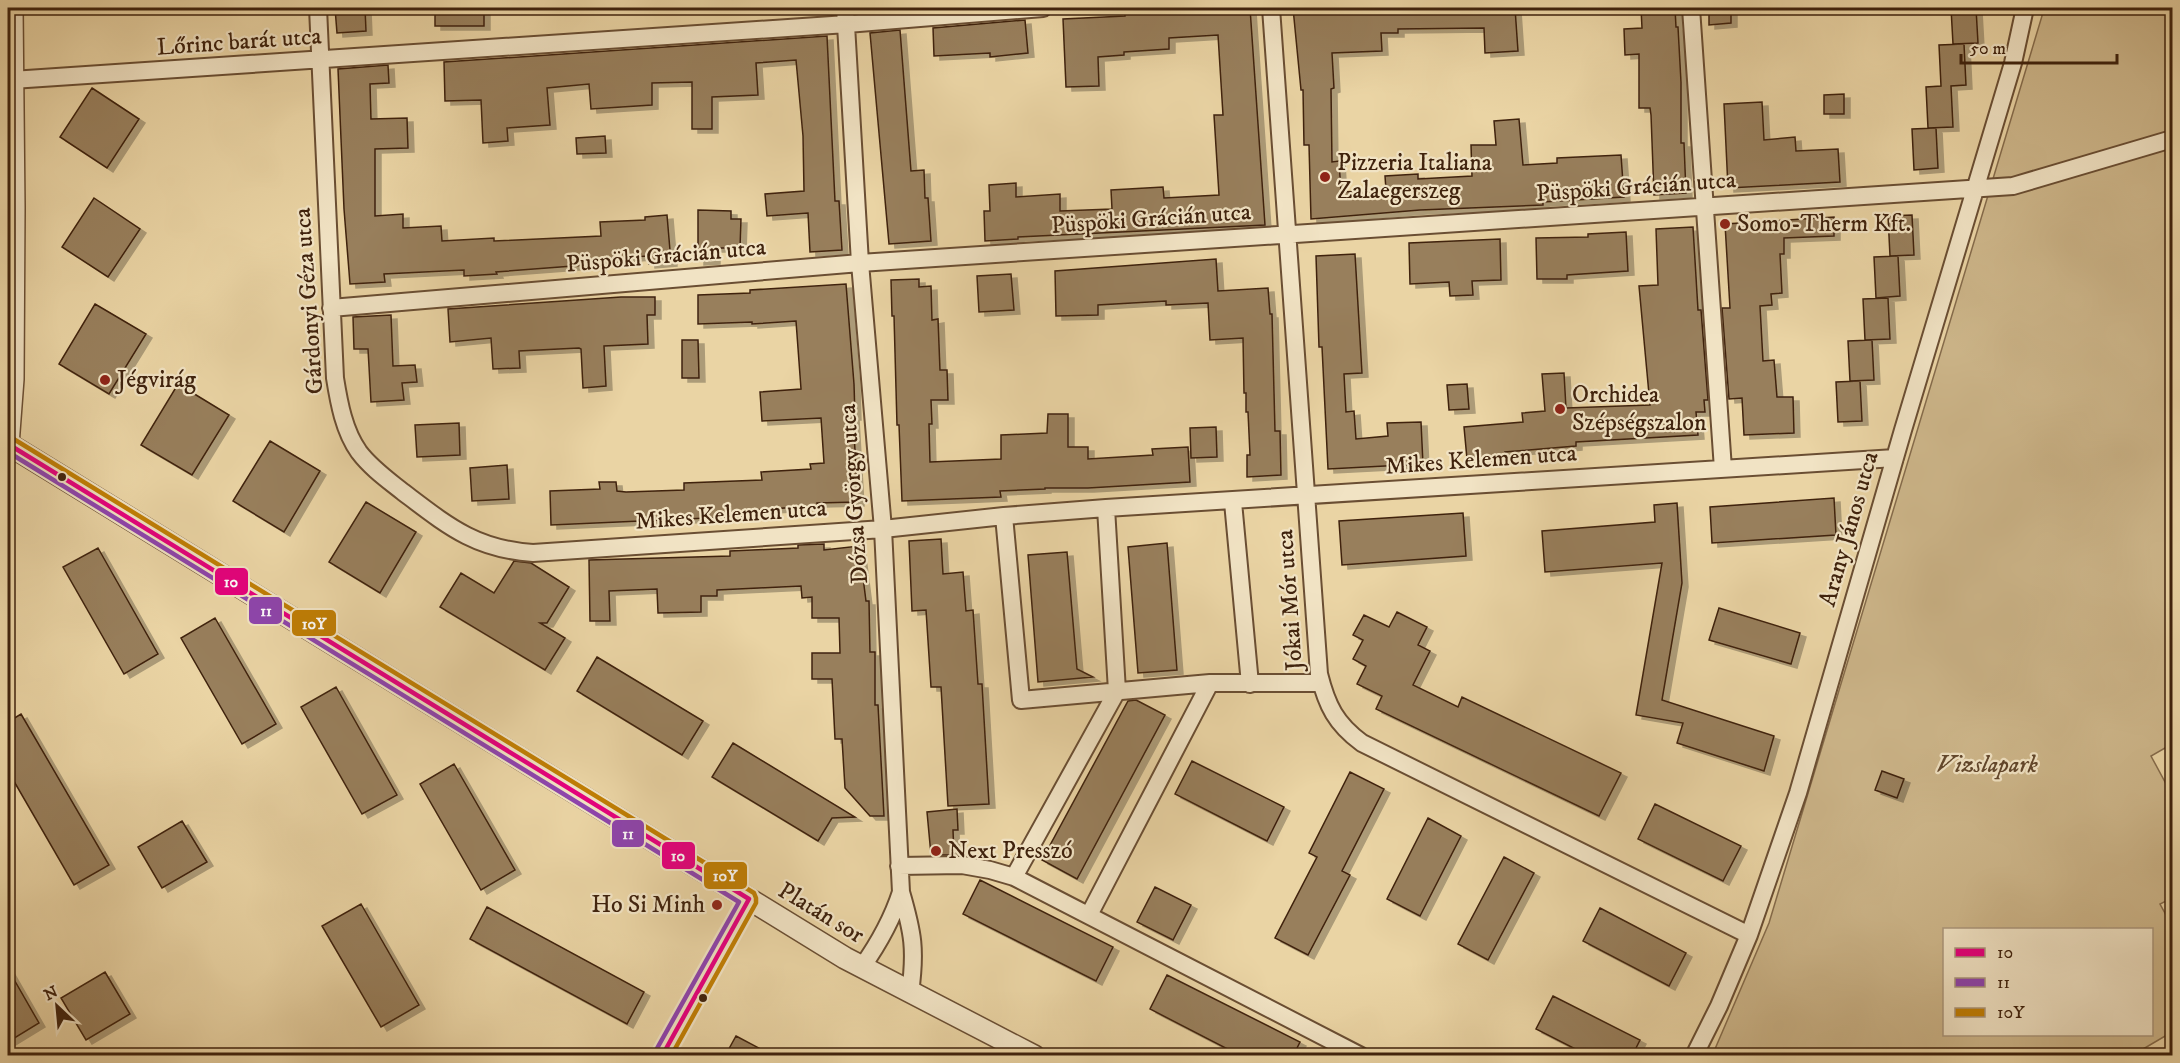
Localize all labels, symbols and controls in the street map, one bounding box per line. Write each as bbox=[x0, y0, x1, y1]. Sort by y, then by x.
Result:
street label: Lőrinc barát utca bbox=[156, 21, 323, 63]
scale bar bbox=[1961, 27, 2117, 65]
text: 50 m bbox=[1970, 38, 2006, 60]
place label: Pizzeria Italiana Zalaegerszeg bbox=[1337, 148, 1493, 206]
street label: Püspöki Grácián utca bbox=[1535, 165, 1738, 209]
marker: Pizzeria Italiana Zalaegerszeg bbox=[1318, 170, 1332, 184]
street label: Püspöki Grácián utca bbox=[1050, 197, 1253, 241]
street label: Gárdonyi Géza utca bbox=[287, 206, 330, 395]
place label: Somo-Therm Kft. bbox=[1737, 209, 1911, 239]
marker: Somo-Therm Kft. bbox=[1718, 217, 1732, 231]
street label: Püspöki Grácián utca bbox=[565, 232, 768, 280]
place label: Jégvirág bbox=[115, 365, 196, 395]
marker: Jégvirág bbox=[98, 373, 112, 387]
place label: Orchidea Szépségszalon bbox=[1572, 380, 1707, 438]
street label: Dózsa György utca bbox=[833, 402, 875, 585]
marker: Orchidea Szépségszalon bbox=[1553, 402, 1567, 416]
street label: Mikes Kelemen utca bbox=[1384, 438, 1579, 482]
street label: Arany János utca bbox=[1813, 447, 1886, 610]
unlabelled marker bbox=[56, 471, 68, 483]
street label: Mikes Kelemen utca bbox=[634, 493, 829, 537]
street label: Jókai Mór utca bbox=[1270, 528, 1310, 673]
line badge: 10 bbox=[214, 567, 249, 596]
text: 10 bbox=[224, 572, 239, 592]
line badge: 11 bbox=[248, 596, 283, 625]
text: 11 bbox=[260, 601, 272, 621]
line badge: 10Y bbox=[291, 609, 337, 637]
text: 10Y bbox=[302, 614, 327, 634]
park label: Vizslapark bbox=[1936, 750, 2038, 780]
line badge: 11 bbox=[611, 819, 645, 848]
text: 11 bbox=[622, 824, 634, 844]
place label: Next Presszó bbox=[948, 836, 1073, 866]
line badge: 10 bbox=[661, 841, 696, 870]
marker: Next Presszó bbox=[929, 844, 943, 858]
text: 10 bbox=[671, 846, 686, 866]
line badge: 10Y bbox=[703, 861, 748, 890]
text: 10Y bbox=[713, 866, 738, 886]
street label: Platán sor bbox=[772, 876, 870, 950]
place label: Ho Si Minh bbox=[591, 890, 705, 920]
marker: Ho Si Minh bbox=[710, 898, 724, 912]
legend bbox=[1943, 928, 2153, 1036]
text: 10 bbox=[1997, 942, 2013, 964]
text: 11 bbox=[1997, 972, 2010, 994]
north arrow bbox=[27, 976, 87, 1036]
text: N bbox=[41, 982, 61, 1005]
unlabelled marker bbox=[697, 992, 709, 1004]
text: 10Y bbox=[1997, 1002, 2025, 1024]

